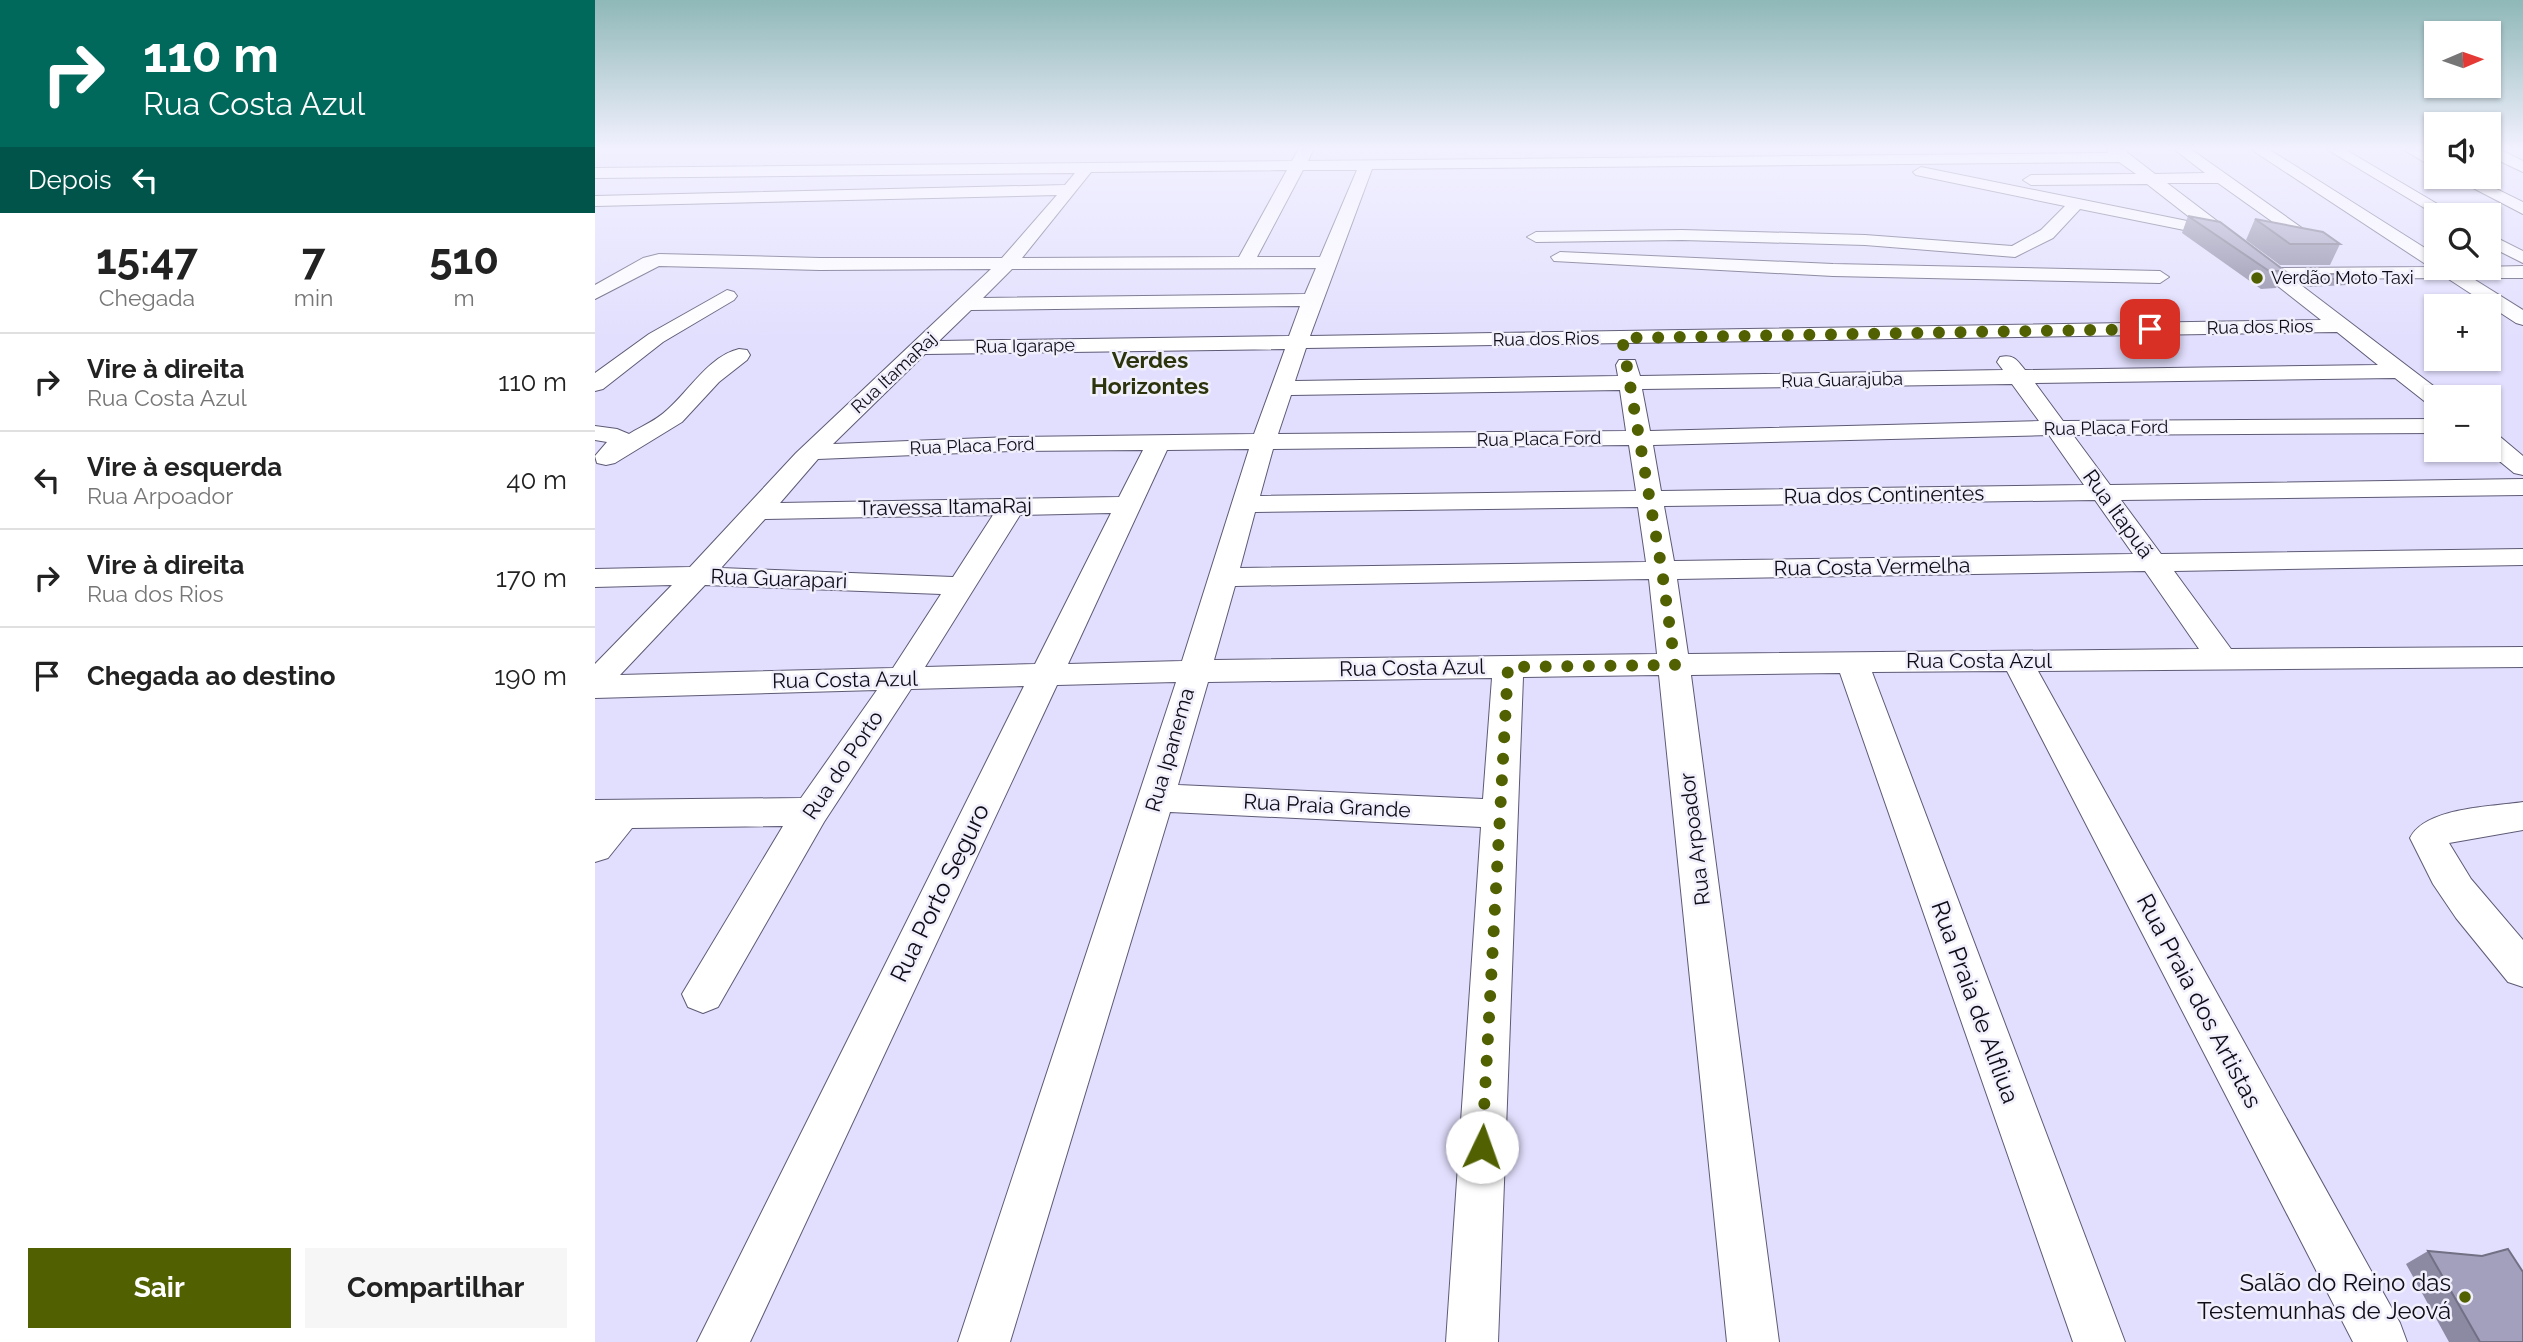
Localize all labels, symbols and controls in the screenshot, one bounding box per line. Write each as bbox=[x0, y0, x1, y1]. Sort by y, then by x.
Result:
north arrow bbox=[2424, 21, 2501, 98]
map controls bbox=[2424, 21, 2501, 462]
text: 110 m bbox=[143, 26, 279, 83]
icon: right bbox=[28, 28, 119, 119]
text: Rua Costa Azul bbox=[143, 85, 365, 122]
button: sound bbox=[2424, 112, 2501, 189]
icon: left bbox=[126, 161, 164, 199]
text: Depois bbox=[28, 165, 112, 195]
button: search bbox=[2424, 203, 2501, 280]
text: 15:47 bbox=[96, 235, 198, 284]
text: 7 bbox=[302, 235, 325, 284]
text: 510 bbox=[429, 235, 499, 284]
place label: Verdão Moto Taxi bbox=[2271, 267, 2414, 288]
marker: Verdão Moto Taxi bbox=[2249, 270, 2265, 286]
text: Chegada bbox=[99, 284, 195, 311]
text: min bbox=[294, 284, 333, 311]
text: m bbox=[454, 284, 475, 311]
button: + bbox=[2424, 294, 2501, 371]
pin bbox=[2120, 299, 2180, 359]
icon: arrive bbox=[2131, 310, 2169, 348]
street label: Rua dos Rios bbox=[2206, 315, 2314, 338]
street label: Rua dos Rios bbox=[1492, 327, 1600, 350]
street label: Rua ItamaRaj bbox=[847, 328, 941, 417]
street label: Rua Igarape bbox=[975, 334, 1075, 357]
district label: Verdes Horizontes bbox=[1091, 346, 1209, 399]
text: Vire à direita bbox=[87, 354, 244, 384]
icon: right bbox=[28, 363, 66, 401]
text: 110 m bbox=[498, 367, 567, 397]
street label: Rua Guarajuba bbox=[1781, 368, 1903, 391]
text: Rua Costa Azul bbox=[87, 384, 247, 411]
button: − bbox=[2424, 385, 2501, 462]
street label: Rua Placa Ford bbox=[2043, 416, 2169, 439]
street label: Rua Placa Ford bbox=[1476, 427, 1602, 450]
street label: Rua Placa Ford bbox=[909, 433, 1035, 458]
text: Vire à esquerda bbox=[87, 452, 282, 482]
icon: left bbox=[28, 461, 66, 499]
text: 40 m bbox=[506, 465, 567, 495]
street label: Rua Itapuã bbox=[2078, 465, 2159, 563]
street label: Rua dos Continentes bbox=[1784, 480, 1984, 509]
text: Rua Arpoador bbox=[87, 482, 233, 509]
street label: Travessa ItamaRaj bbox=[858, 492, 1032, 521]
text: Vire à direita bbox=[87, 550, 244, 580]
street label: Rua Costa Vermelha bbox=[1773, 552, 1970, 581]
icon: right bbox=[28, 559, 66, 597]
text: 170 m bbox=[496, 563, 567, 593]
street label: Rua Guarapari bbox=[710, 564, 848, 593]
text: Rua dos Rios bbox=[87, 580, 224, 607]
street label: Rua Costa Azul bbox=[1906, 648, 2052, 673]
street label: Rua Costa Azul bbox=[1339, 654, 1485, 681]
icon: arrive bbox=[28, 657, 66, 695]
text: Chegada ao destino bbox=[87, 661, 336, 691]
text: 190 m bbox=[494, 661, 567, 691]
street label: Rua Costa Azul bbox=[772, 666, 918, 693]
street label: Rua Ipanema bbox=[1140, 685, 1199, 815]
street label: Rua do Porto bbox=[797, 706, 888, 824]
street label: Rua Arpoador bbox=[1674, 771, 1715, 907]
street label: Rua Praia Grande bbox=[1243, 789, 1411, 822]
street label: Rua Porto Seguro bbox=[884, 799, 995, 987]
street label: Rua Praia dos Artistas bbox=[2131, 889, 2268, 1113]
street label: Rua Praia de Alfliua bbox=[1925, 897, 2026, 1107]
position arrow bbox=[1445, 1110, 1519, 1184]
button: Sair bbox=[28, 1248, 291, 1328]
button: Compartilhar bbox=[305, 1248, 567, 1328]
place label: Salão do Reino das Testemunhas de Jeová bbox=[2197, 1268, 2451, 1325]
marker: Salão do Reino das Testemunhas de Jeová bbox=[2457, 1289, 2473, 1305]

